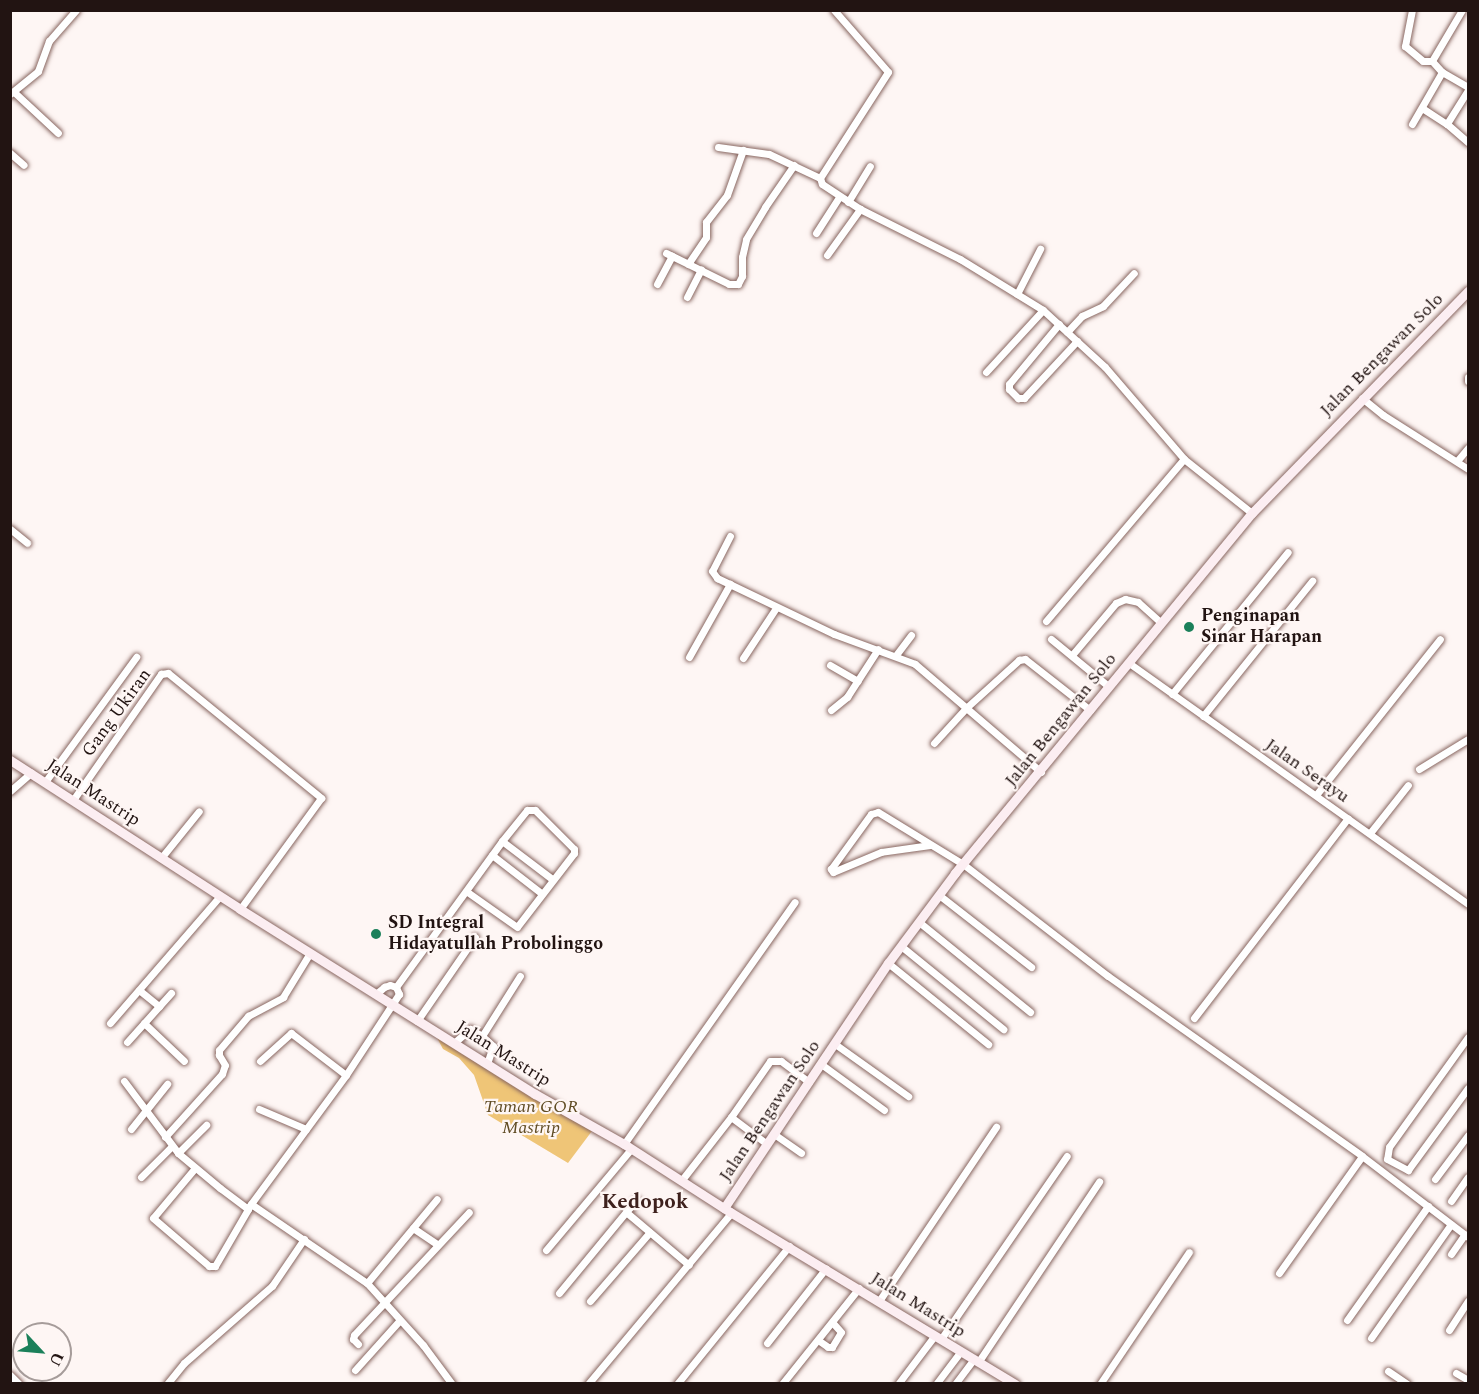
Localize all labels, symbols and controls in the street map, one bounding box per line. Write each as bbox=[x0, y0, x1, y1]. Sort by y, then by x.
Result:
street label: Jalan Bengawan Solo bbox=[1316, 289, 1448, 421]
place label: Penginapan Sinar Harapan bbox=[1201, 606, 1322, 648]
marker: Penginapan Sinar Harapan bbox=[1182, 620, 1196, 634]
street label: Jalan Bengawan Solo bbox=[1000, 649, 1122, 791]
street label: Gang Ukiran bbox=[78, 665, 156, 761]
street label: Jalan Serayu bbox=[1261, 734, 1353, 808]
street label: Jalan Mastrip bbox=[42, 755, 144, 831]
place label: SD Integral Hidayatullah Probolinggo bbox=[388, 913, 603, 956]
marker: SD Integral Hidayatullah Probolinggo bbox=[369, 927, 383, 941]
street label: Jalan Mastrip bbox=[452, 1016, 554, 1092]
street label: Jalan Bengawan Solo bbox=[715, 1036, 825, 1186]
park label: Taman GOR Mastrip bbox=[484, 1097, 578, 1140]
district label: Kedopok bbox=[601, 1189, 689, 1215]
street label: Jalan Mastrip bbox=[867, 1267, 969, 1343]
north arrow bbox=[12, 1322, 72, 1382]
text: U bbox=[43, 1348, 70, 1370]

